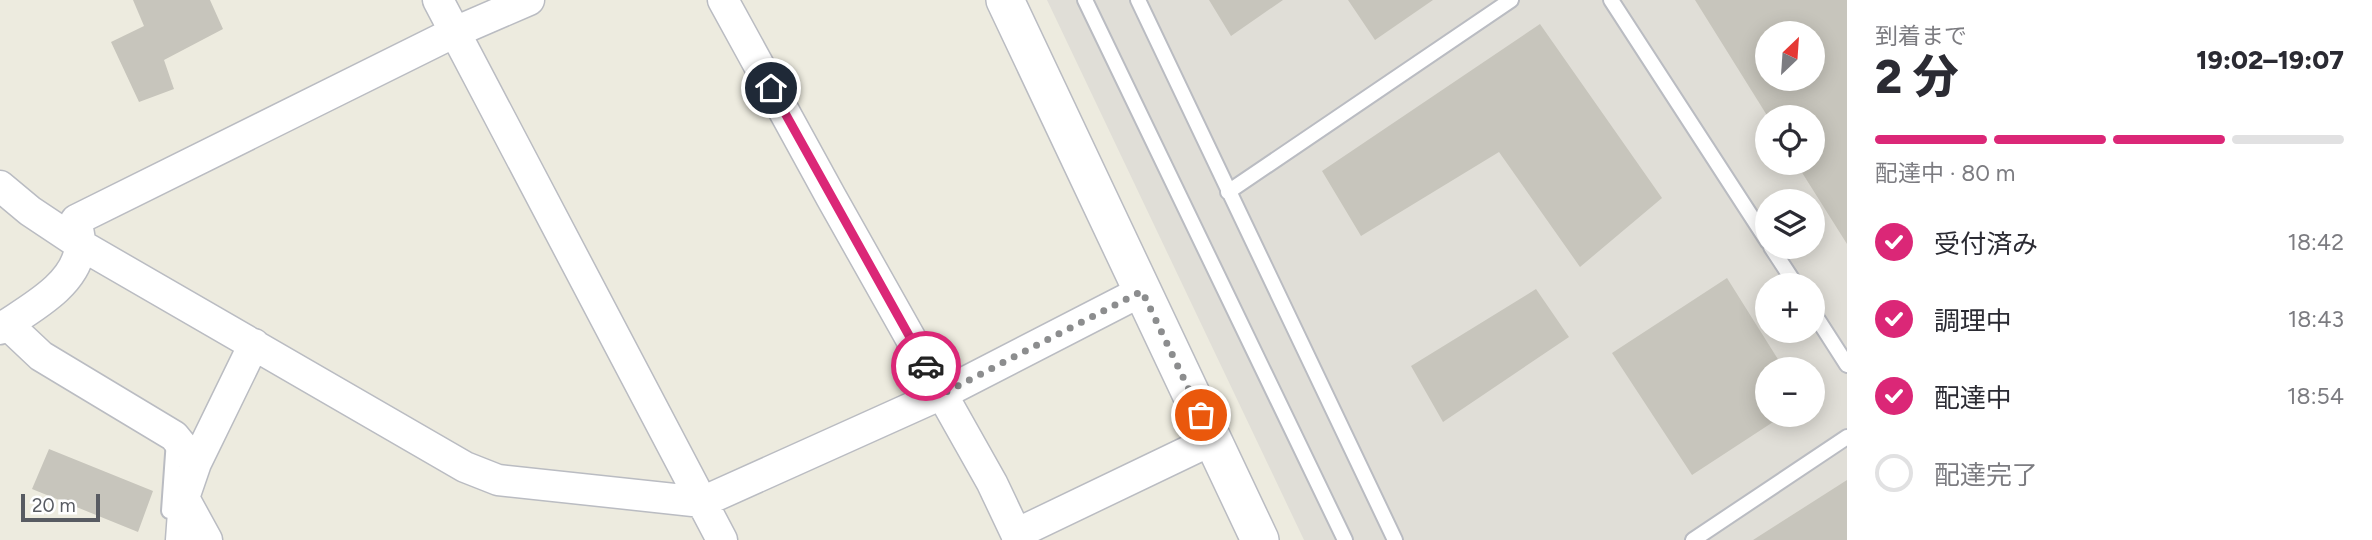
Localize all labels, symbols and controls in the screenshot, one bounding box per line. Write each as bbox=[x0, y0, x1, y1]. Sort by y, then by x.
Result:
north arrow bbox=[1755, 21, 1825, 91]
map controls bbox=[1755, 21, 1825, 427]
text: 到着まで bbox=[1875, 22, 1967, 50]
text: 19:02–19:07 bbox=[2196, 44, 2344, 76]
text: 2 分 bbox=[1875, 49, 1959, 105]
pin bbox=[741, 58, 801, 118]
icon: home bbox=[752, 69, 790, 107]
button: locate bbox=[1755, 105, 1825, 175]
text: 配達中 · 80 m bbox=[1875, 159, 2015, 187]
button: layers bbox=[1755, 189, 1825, 259]
icon: check bbox=[1875, 223, 1913, 261]
text: 受付済み bbox=[1934, 228, 2038, 260]
text: 18:42 bbox=[2287, 228, 2344, 256]
button: + bbox=[1755, 273, 1825, 343]
icon: check bbox=[1875, 300, 1913, 338]
text: 調理中 bbox=[1934, 305, 2012, 337]
text: 18:43 bbox=[2288, 305, 2344, 333]
courier bbox=[891, 331, 961, 401]
icon: car bbox=[907, 347, 945, 385]
button: − bbox=[1755, 357, 1825, 427]
icon: check bbox=[1875, 377, 1913, 415]
text: 配達中 bbox=[1934, 382, 2012, 414]
text: 18:54 bbox=[2287, 382, 2344, 410]
pin bbox=[1171, 385, 1231, 445]
icon: bag bbox=[1182, 396, 1220, 434]
text: 配達完了 bbox=[1934, 459, 2038, 491]
scale bar bbox=[21, 491, 100, 523]
text: 20 m bbox=[32, 494, 76, 517]

